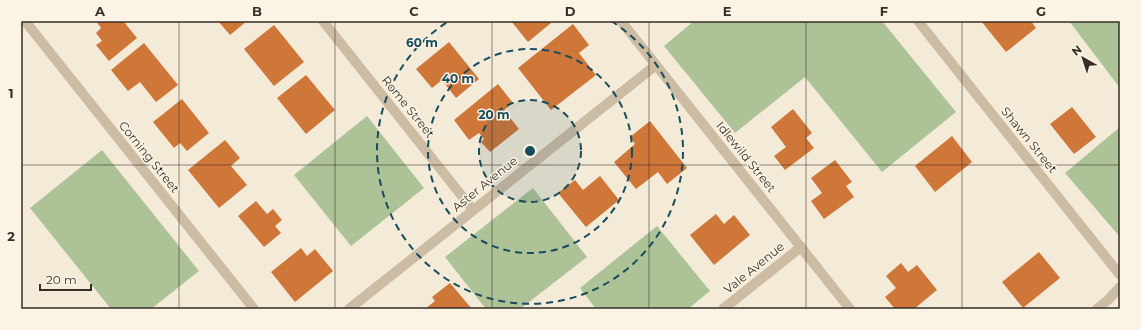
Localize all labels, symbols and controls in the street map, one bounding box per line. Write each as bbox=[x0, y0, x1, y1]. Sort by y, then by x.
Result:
text: A bbox=[94, 3, 106, 19]
text: B bbox=[252, 3, 262, 19]
text: C bbox=[409, 3, 419, 19]
text: D bbox=[565, 3, 576, 19]
text: E bbox=[723, 3, 732, 19]
text: F bbox=[880, 3, 888, 19]
text: G bbox=[1036, 3, 1046, 19]
text: 60 m bbox=[406, 35, 438, 50]
north arrow bbox=[1063, 38, 1103, 78]
text: N bbox=[1069, 42, 1085, 58]
text: 40 m bbox=[442, 71, 474, 86]
street label: Rome Street bbox=[379, 73, 438, 141]
text: 1 bbox=[8, 85, 14, 101]
street label: Shawn Street bbox=[998, 104, 1061, 176]
text: 20 m bbox=[478, 107, 510, 122]
street label: Corning Street bbox=[116, 118, 183, 196]
street label: Idlewild Street bbox=[713, 118, 780, 195]
centre of rings bbox=[523, 144, 537, 158]
street label: Aster Avenue bbox=[449, 153, 520, 214]
text: 2 bbox=[7, 228, 15, 244]
street label: Vale Avenue bbox=[720, 239, 787, 297]
scale bar bbox=[40, 266, 91, 292]
text: 20 m bbox=[46, 272, 77, 287]

